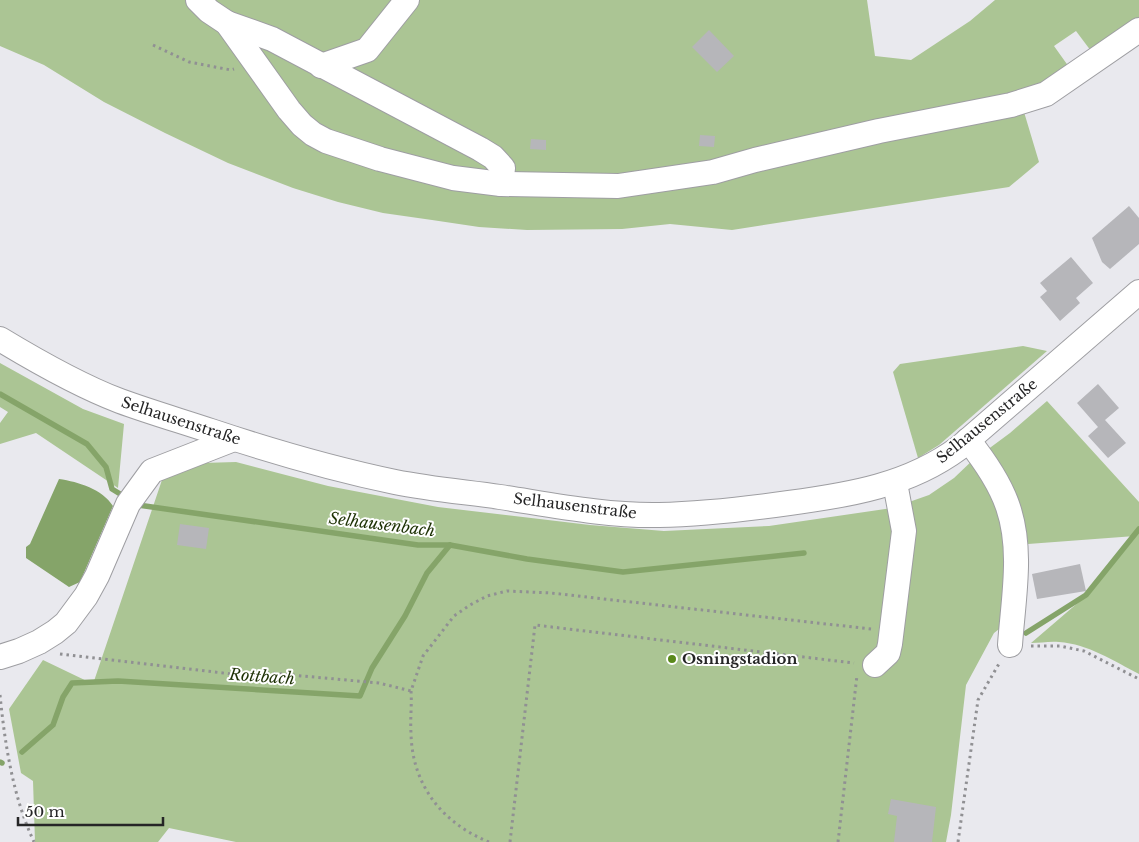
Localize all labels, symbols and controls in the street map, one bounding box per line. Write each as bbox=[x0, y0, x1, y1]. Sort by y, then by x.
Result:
street label: Selhausenstraße bbox=[932, 374, 1041, 467]
street label: Selhausenstraße bbox=[119, 392, 243, 449]
street label: Selhausenstraße bbox=[512, 488, 638, 523]
water label: Selhausenbach bbox=[328, 508, 436, 540]
place label: Osningstadion bbox=[682, 649, 797, 668]
marker: Osningstadion bbox=[666, 653, 678, 665]
water label: Rottbach bbox=[228, 664, 295, 688]
scale bar bbox=[18, 794, 162, 826]
text: 50 m bbox=[25, 802, 65, 821]

